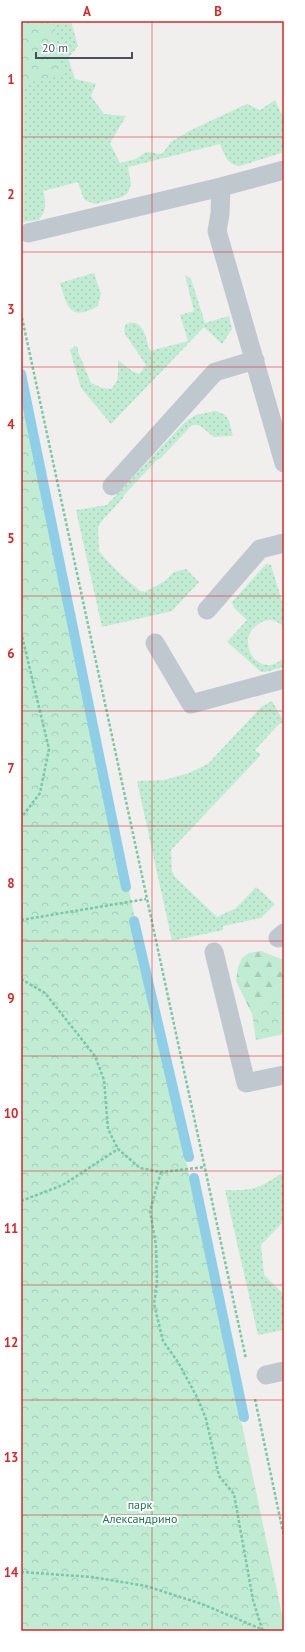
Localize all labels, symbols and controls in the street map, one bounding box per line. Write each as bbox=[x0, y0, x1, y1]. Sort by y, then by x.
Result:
text: A bbox=[83, 3, 91, 20]
text: B bbox=[214, 3, 222, 20]
scale bar bbox=[36, 34, 132, 60]
text: 20 m bbox=[42, 40, 68, 55]
text: 1 bbox=[7, 71, 15, 88]
text: 2 bbox=[7, 186, 15, 203]
text: 3 bbox=[7, 301, 15, 318]
text: 4 bbox=[7, 416, 15, 433]
text: 5 bbox=[7, 530, 15, 547]
text: 6 bbox=[7, 645, 15, 662]
text: 7 bbox=[7, 760, 15, 777]
text: 8 bbox=[7, 875, 15, 892]
text: 9 bbox=[7, 990, 15, 1007]
text: 10 bbox=[4, 1105, 18, 1122]
text: 11 bbox=[4, 1220, 18, 1237]
text: 12 bbox=[4, 1334, 18, 1351]
text: 13 bbox=[4, 1449, 18, 1466]
park label: парк Александрино bbox=[103, 1497, 177, 1526]
text: 14 bbox=[4, 1564, 19, 1581]

